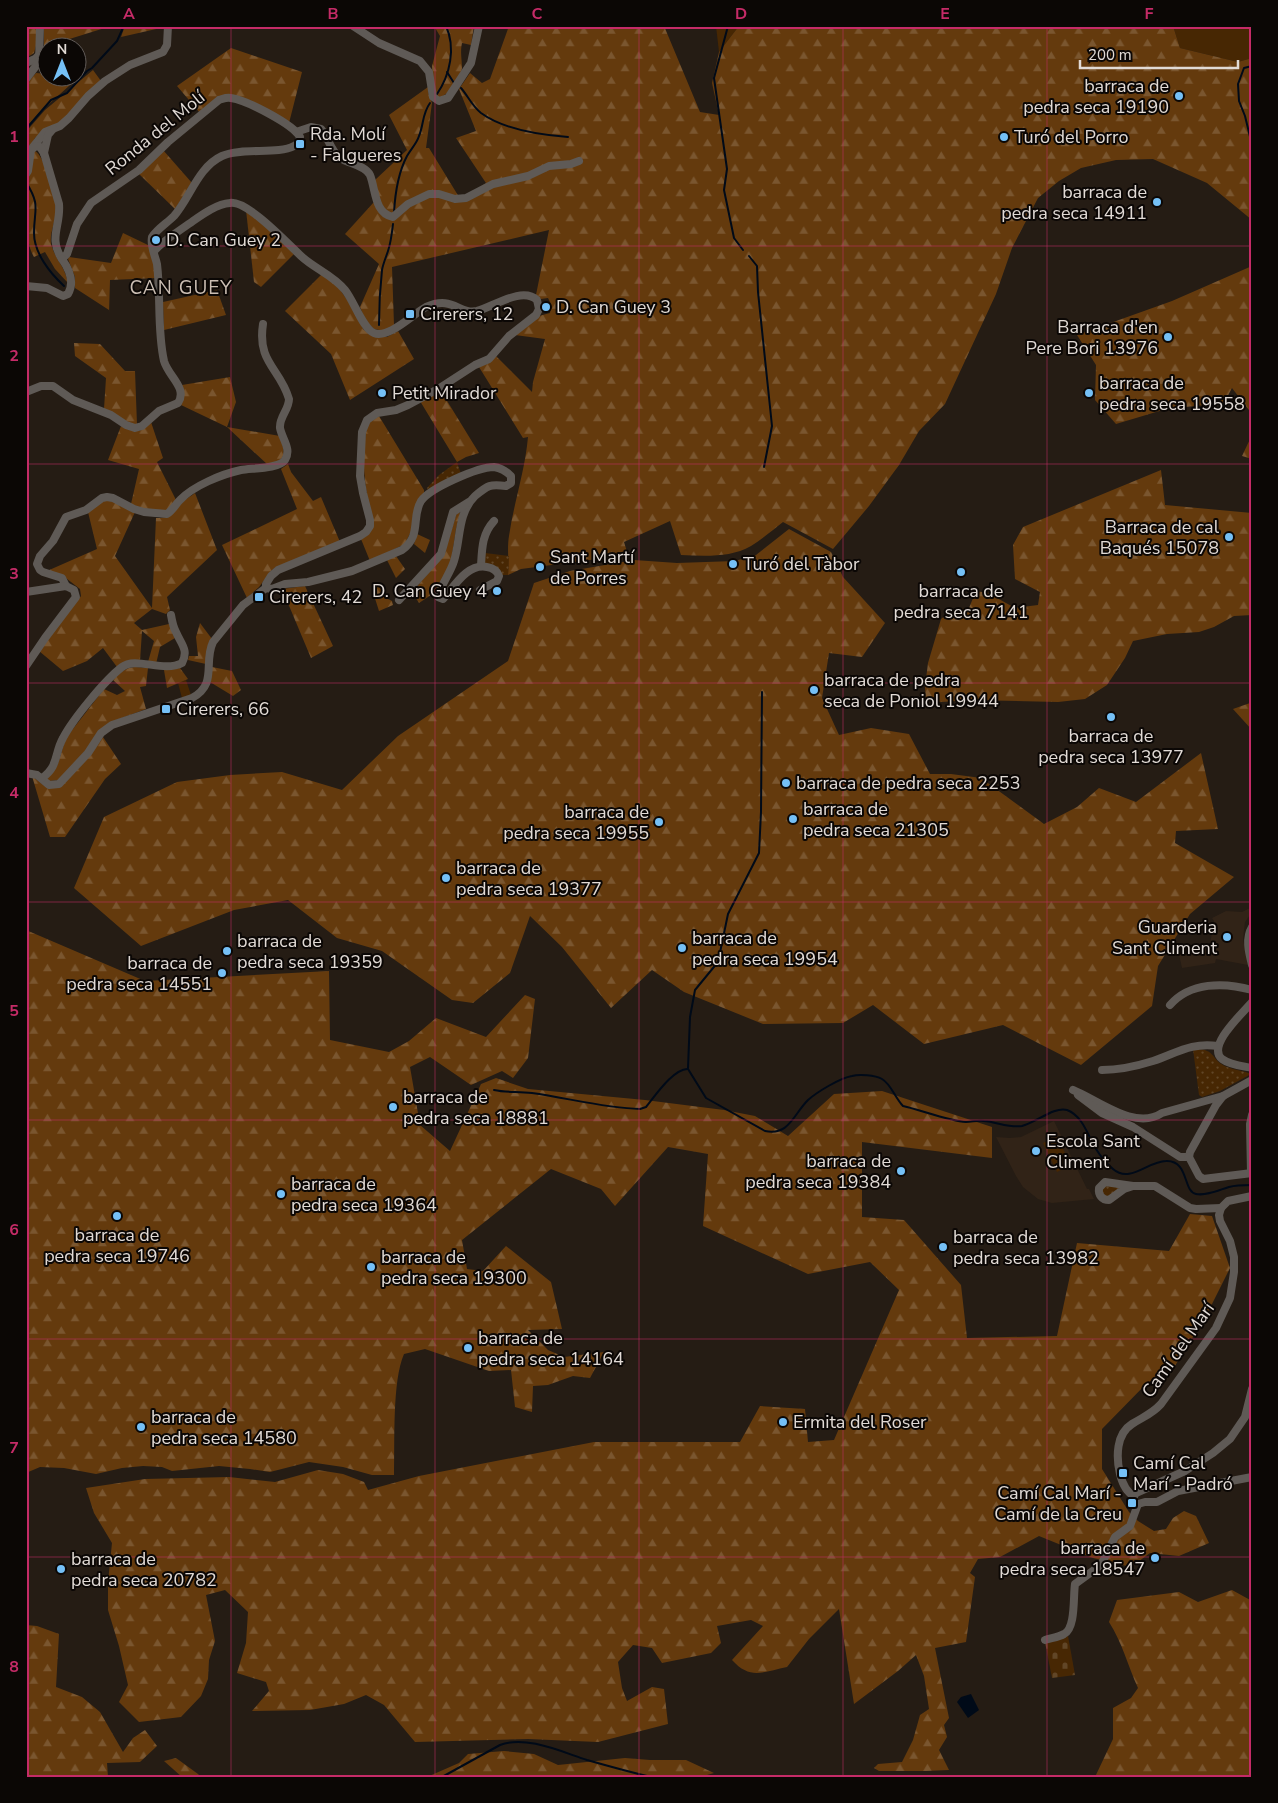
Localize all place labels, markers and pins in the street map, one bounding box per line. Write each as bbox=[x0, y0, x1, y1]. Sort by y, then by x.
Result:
place label: barraca de pedra seca 19190 bbox=[1023, 74, 1169, 119]
marker: barraca de pedra seca 19190 bbox=[1173, 90, 1185, 102]
place label: Rda. Molí - Falgueres bbox=[310, 122, 401, 167]
place label: Turó del Porro bbox=[1014, 125, 1128, 149]
marker: Turó del Porro bbox=[998, 131, 1010, 143]
marker: Rda. Molí - Falgueres bbox=[294, 138, 306, 150]
place label: barraca de pedra seca 14911 bbox=[1001, 180, 1147, 225]
marker: barraca de pedra seca 14911 bbox=[1151, 196, 1163, 208]
place label: D. Can Guey 2 bbox=[166, 228, 281, 252]
marker: D. Can Guey 2 bbox=[150, 234, 162, 246]
place label: D. Can Guey 3 bbox=[556, 295, 671, 319]
marker: D. Can Guey 3 bbox=[540, 301, 552, 313]
place label: Cirerers, 12 bbox=[420, 302, 513, 326]
marker: Cirerers, 12 bbox=[404, 308, 416, 320]
place label: Barraca d'en Pere Bori 13976 bbox=[1025, 315, 1158, 360]
marker: Barraca d'en Pere Bori 13976 bbox=[1162, 331, 1174, 343]
place label: barraca de pedra seca 19558 bbox=[1099, 371, 1245, 416]
place label: Petit Mirador bbox=[392, 381, 497, 405]
marker: Petit Mirador bbox=[376, 387, 388, 399]
marker: barraca de pedra seca 19558 bbox=[1083, 387, 1095, 399]
place label: Barraca de cal Baqués 15078 bbox=[1100, 515, 1220, 560]
marker: Barraca de cal Baqués 15078 bbox=[1223, 531, 1235, 543]
place label: Sant Martí de Porres bbox=[550, 545, 635, 590]
place label: Turó del Tàbor bbox=[743, 552, 860, 576]
marker: Turó del Tàbor bbox=[727, 558, 739, 570]
marker: Sant Martí de Porres bbox=[534, 561, 546, 573]
marker: barraca de pedra seca 7141 bbox=[955, 566, 967, 578]
place label: D. Can Guey 4 bbox=[372, 579, 487, 603]
place label: barraca de pedra seca 7141 bbox=[894, 579, 1028, 624]
place label: Cirerers, 42 bbox=[269, 585, 362, 609]
marker: D. Can Guey 4 bbox=[491, 585, 503, 597]
marker: Cirerers, 42 bbox=[253, 591, 265, 603]
place label: barraca de pedra seca de Poniol 19944 bbox=[824, 668, 999, 713]
marker: barraca de pedra seca de Poniol 19944 bbox=[808, 684, 820, 696]
place label: Cirerers, 66 bbox=[176, 697, 269, 721]
marker: Cirerers, 66 bbox=[160, 703, 172, 715]
marker: barraca de pedra seca 13977 bbox=[1105, 711, 1117, 723]
place label: barraca de pedra seca 13977 bbox=[1038, 724, 1184, 769]
place label: barraca de pedra seca 2253 bbox=[796, 771, 1020, 795]
marker: barraca de pedra seca 2253 bbox=[780, 777, 792, 789]
place label: barraca de pedra seca 21305 bbox=[803, 797, 949, 842]
place label: barraca de pedra seca 19955 bbox=[503, 800, 649, 845]
marker: barraca de pedra seca 21305 bbox=[787, 813, 799, 825]
marker: barraca de pedra seca 19955 bbox=[653, 816, 665, 828]
place label: barraca de pedra seca 19377 bbox=[456, 856, 602, 901]
marker: barraca de pedra seca 19377 bbox=[440, 872, 452, 884]
place label: Guarderia Sant Climent bbox=[1112, 915, 1218, 960]
place label: barraca de pedra seca 19954 bbox=[692, 926, 838, 971]
place label: barraca de pedra seca 19359 bbox=[237, 929, 383, 974]
marker: Guarderia Sant Climent bbox=[1221, 931, 1233, 943]
marker: barraca de pedra seca 19954 bbox=[676, 942, 688, 954]
marker: barraca de pedra seca 19359 bbox=[221, 945, 233, 957]
place label: barraca de pedra seca 14551 bbox=[66, 951, 212, 996]
marker: barraca de pedra seca 14551 bbox=[216, 967, 228, 979]
place label: barraca de pedra seca 18881 bbox=[403, 1085, 549, 1130]
marker: barraca de pedra seca 18881 bbox=[387, 1101, 399, 1113]
place label: Escola Sant Climent bbox=[1046, 1129, 1141, 1174]
marker: Escola Sant Climent bbox=[1030, 1145, 1042, 1157]
place label: barraca de pedra seca 19384 bbox=[745, 1149, 891, 1194]
marker: barraca de pedra seca 19384 bbox=[895, 1165, 907, 1177]
place label: barraca de pedra seca 19364 bbox=[291, 1172, 437, 1217]
marker: barraca de pedra seca 19364 bbox=[275, 1188, 287, 1200]
marker: barraca de pedra seca 19746 bbox=[111, 1210, 123, 1222]
place label: barraca de pedra seca 19746 bbox=[44, 1223, 190, 1268]
place label: barraca de pedra seca 13982 bbox=[953, 1225, 1099, 1270]
marker: barraca de pedra seca 13982 bbox=[937, 1241, 949, 1253]
place label: barraca de pedra seca 19300 bbox=[381, 1245, 527, 1290]
marker: barraca de pedra seca 19300 bbox=[365, 1261, 377, 1273]
place label: barraca de pedra seca 14164 bbox=[478, 1326, 624, 1371]
marker: barraca de pedra seca 14164 bbox=[462, 1342, 474, 1354]
place label: barraca de pedra seca 14580 bbox=[151, 1405, 297, 1450]
place label: Ermita del Roser bbox=[793, 1410, 927, 1434]
marker: Ermita del Roser bbox=[777, 1416, 789, 1428]
marker: barraca de pedra seca 14580 bbox=[135, 1421, 147, 1433]
place label: Camí Cal Marí - Padró bbox=[1133, 1451, 1233, 1496]
marker: Camí Cal Marí - Padró bbox=[1117, 1467, 1129, 1479]
place label: Camí Cal Marí - Camí de la Creu bbox=[994, 1481, 1122, 1526]
marker: Camí Cal Marí - Camí de la Creu bbox=[1126, 1497, 1138, 1509]
place label: barraca de pedra seca 18547 bbox=[999, 1536, 1145, 1581]
place label: barraca de pedra seca 20782 bbox=[71, 1547, 217, 1592]
marker: barraca de pedra seca 18547 bbox=[1149, 1552, 1161, 1564]
marker: barraca de pedra seca 20782 bbox=[55, 1563, 67, 1575]

